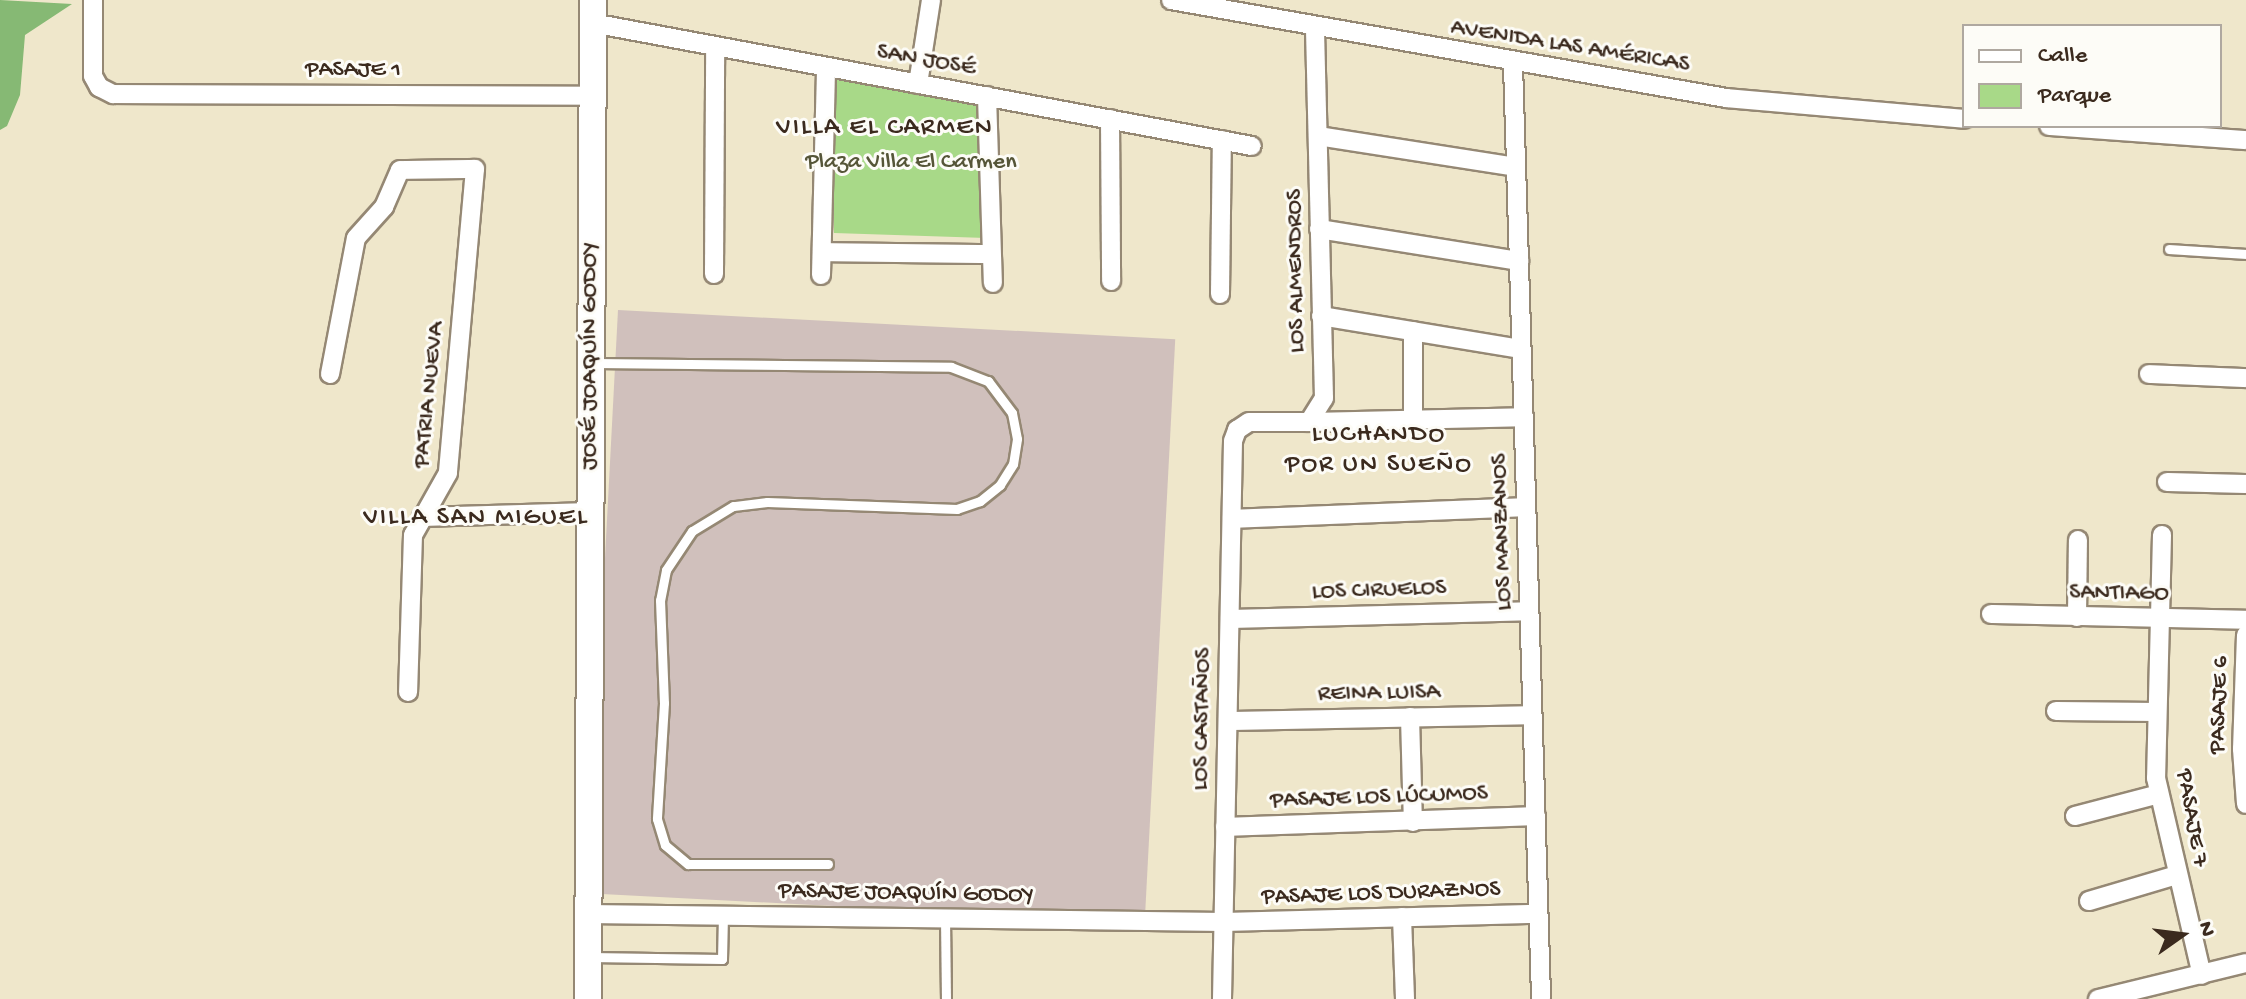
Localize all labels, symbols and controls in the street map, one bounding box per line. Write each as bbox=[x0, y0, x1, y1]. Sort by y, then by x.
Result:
street label: AVENIDA LAS AMÉRICAS bbox=[1448, 14, 1692, 80]
legend bbox=[1962, 24, 2222, 128]
street label: SAN JOSÉ bbox=[874, 38, 978, 84]
text: Calle bbox=[2038, 42, 2087, 71]
street label: PASAJE 1 bbox=[305, 57, 401, 85]
text: Parque bbox=[2038, 82, 2111, 111]
district label: VILLA EL CARMEN bbox=[776, 113, 994, 145]
park label: Plaza Villa El Carmen bbox=[805, 149, 1017, 177]
street label: LOS ALMENDROS bbox=[1281, 189, 1313, 353]
street label: JOSÉ JOAQUÍN GODOY bbox=[577, 242, 605, 470]
street label: PATRIA NUEVA bbox=[408, 321, 452, 469]
district label: LUCHANDO POR UN SUEÑO bbox=[1285, 420, 1473, 482]
street label: LOS MANZANOS bbox=[1486, 453, 1520, 611]
district label: VILLA SAN MIGUEL bbox=[363, 503, 589, 535]
street label: LOS CIRUELOS bbox=[1311, 574, 1447, 608]
street label: SANTIAGO bbox=[2069, 579, 2169, 609]
street label: LOS CASTAÑOS bbox=[1187, 647, 1219, 791]
street label: PASAJE 6 bbox=[2204, 655, 2236, 755]
street label: REINA LUISA bbox=[1318, 679, 1440, 709]
street label: PASAJE 7 bbox=[2168, 767, 2214, 869]
street label: PASAJE LOS LÚCUMOS bbox=[1270, 780, 1488, 816]
street label: PASAJE LOS DURAZNOS bbox=[1261, 875, 1501, 913]
street label: PASAJE JOAQUÍN GODOY bbox=[778, 877, 1034, 911]
north arrow bbox=[2142, 895, 2222, 975]
text: N bbox=[2191, 919, 2220, 939]

